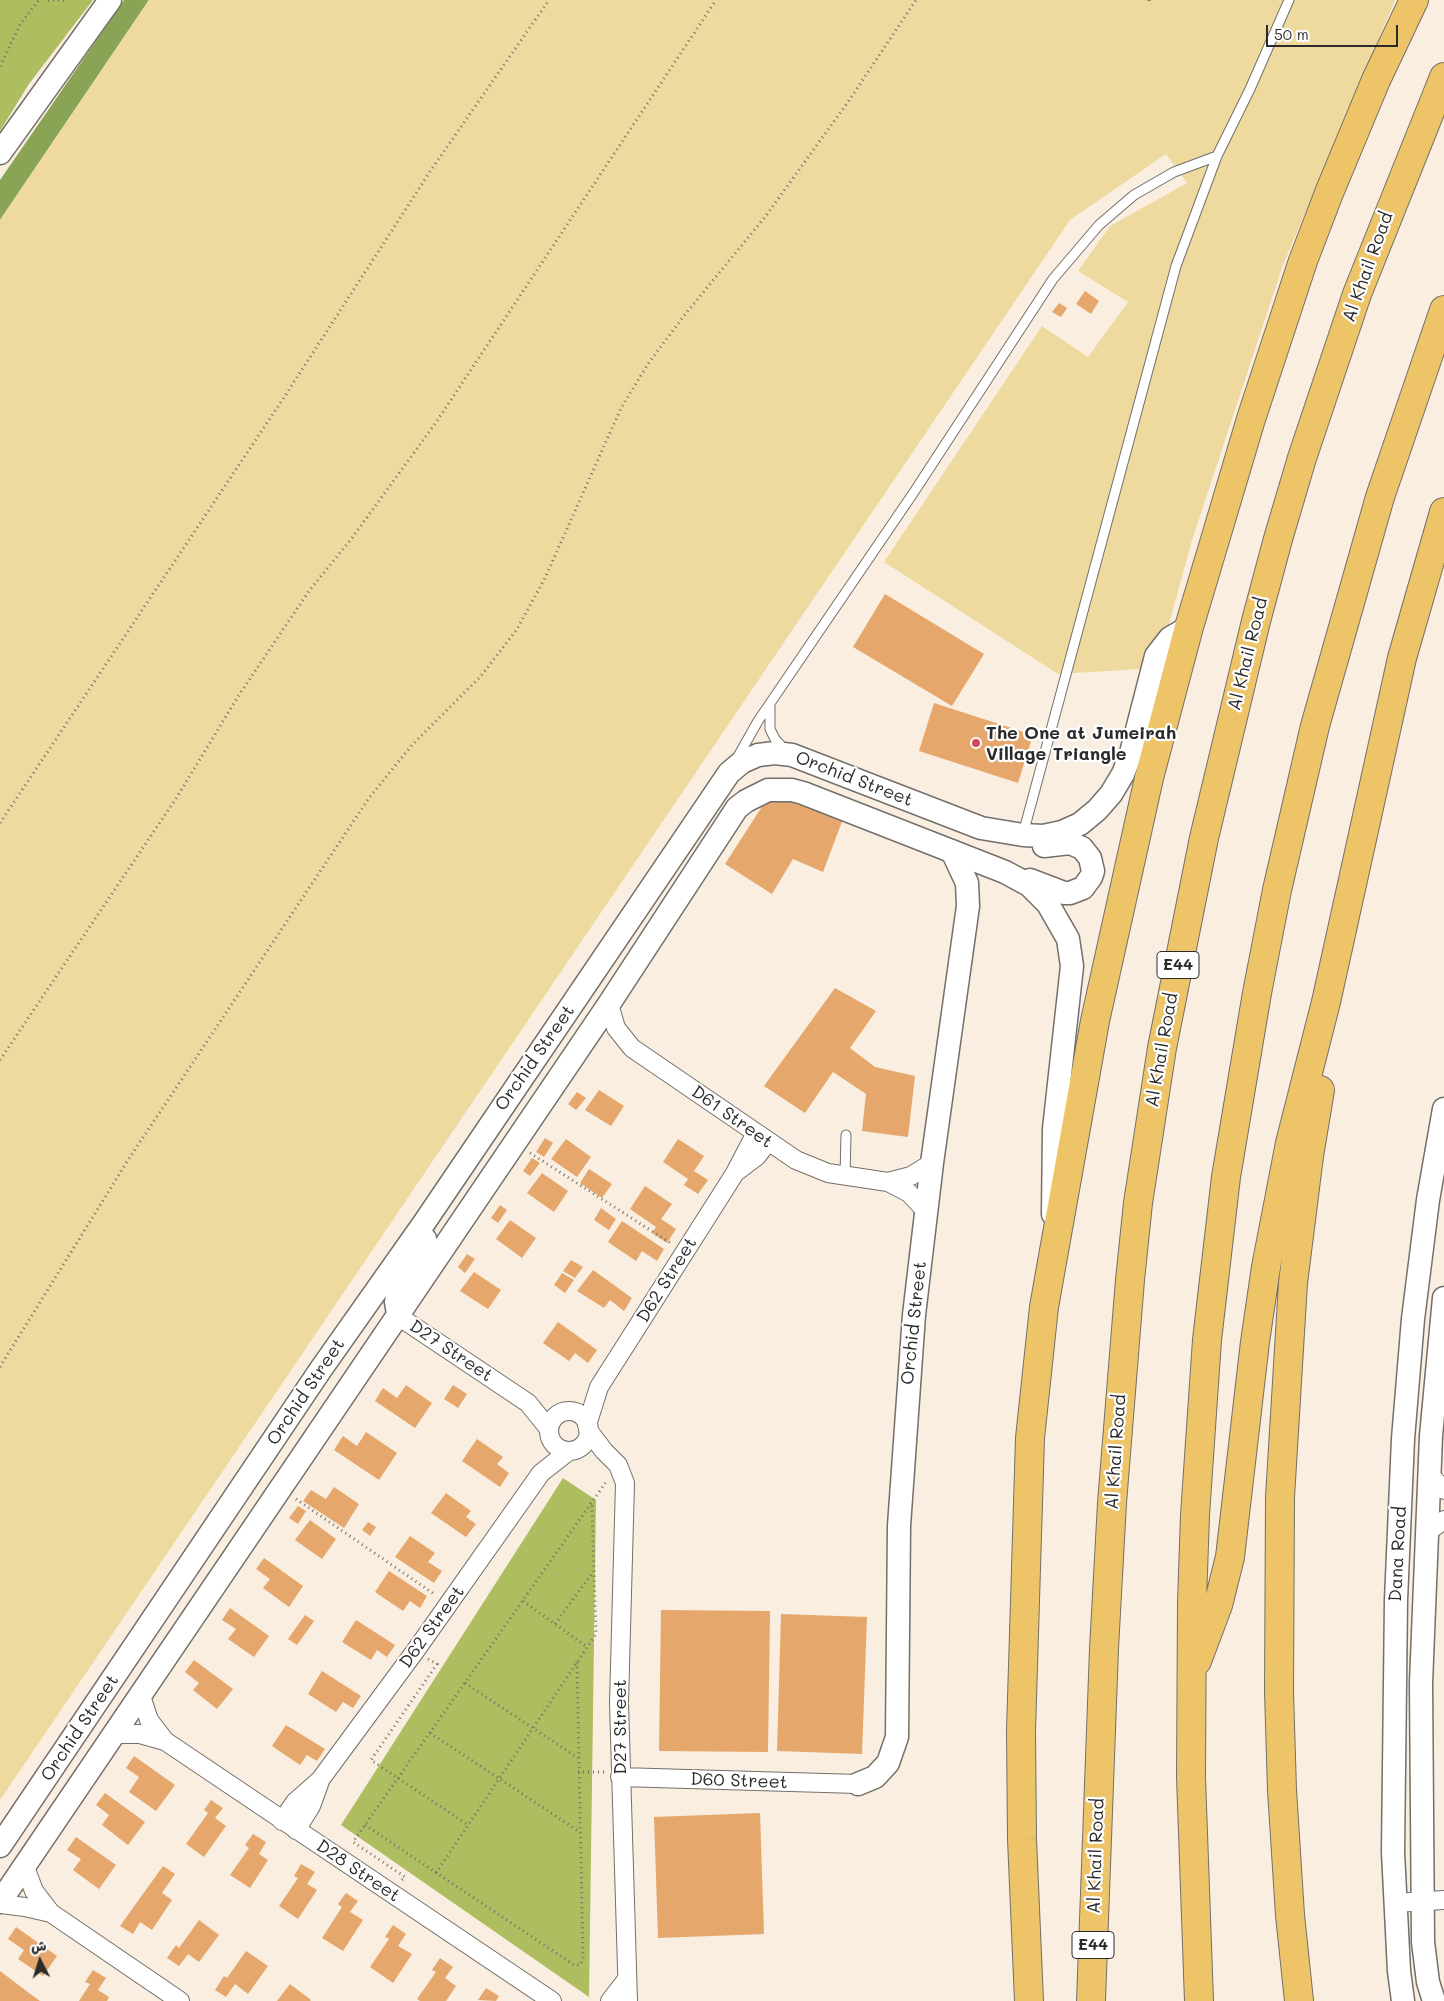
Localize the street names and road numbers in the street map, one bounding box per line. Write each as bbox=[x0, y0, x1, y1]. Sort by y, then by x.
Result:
street label: Al Khail Road bbox=[1338, 209, 1398, 325]
street label: Al Khail Road bbox=[1224, 595, 1272, 713]
street label: Orchid Street bbox=[792, 747, 916, 811]
road number: E44 bbox=[1157, 952, 1199, 978]
street label: Al Khail Road bbox=[1141, 991, 1183, 1109]
street label: Orchid Street bbox=[491, 1001, 579, 1115]
street label: D61 Street bbox=[687, 1081, 777, 1153]
street label: D62 Street bbox=[632, 1233, 702, 1327]
street label: Orchid Street bbox=[897, 1260, 931, 1386]
street label: D27 Street bbox=[405, 1315, 497, 1387]
street label: Orchid Street bbox=[262, 1335, 350, 1449]
street label: Al Khail Road bbox=[1101, 1394, 1131, 1510]
street label: Dana Road bbox=[1385, 1506, 1411, 1602]
street label: D62 Street bbox=[395, 1582, 469, 1672]
street label: Orchid Street bbox=[36, 1671, 124, 1785]
street label: D27 Street bbox=[609, 1679, 631, 1775]
street label: D60 Street bbox=[690, 1769, 788, 1793]
street label: Al Khail Road bbox=[1083, 1798, 1109, 1914]
street label: D28 Street bbox=[312, 1835, 404, 1907]
road number: E44 bbox=[1072, 1932, 1114, 1958]

